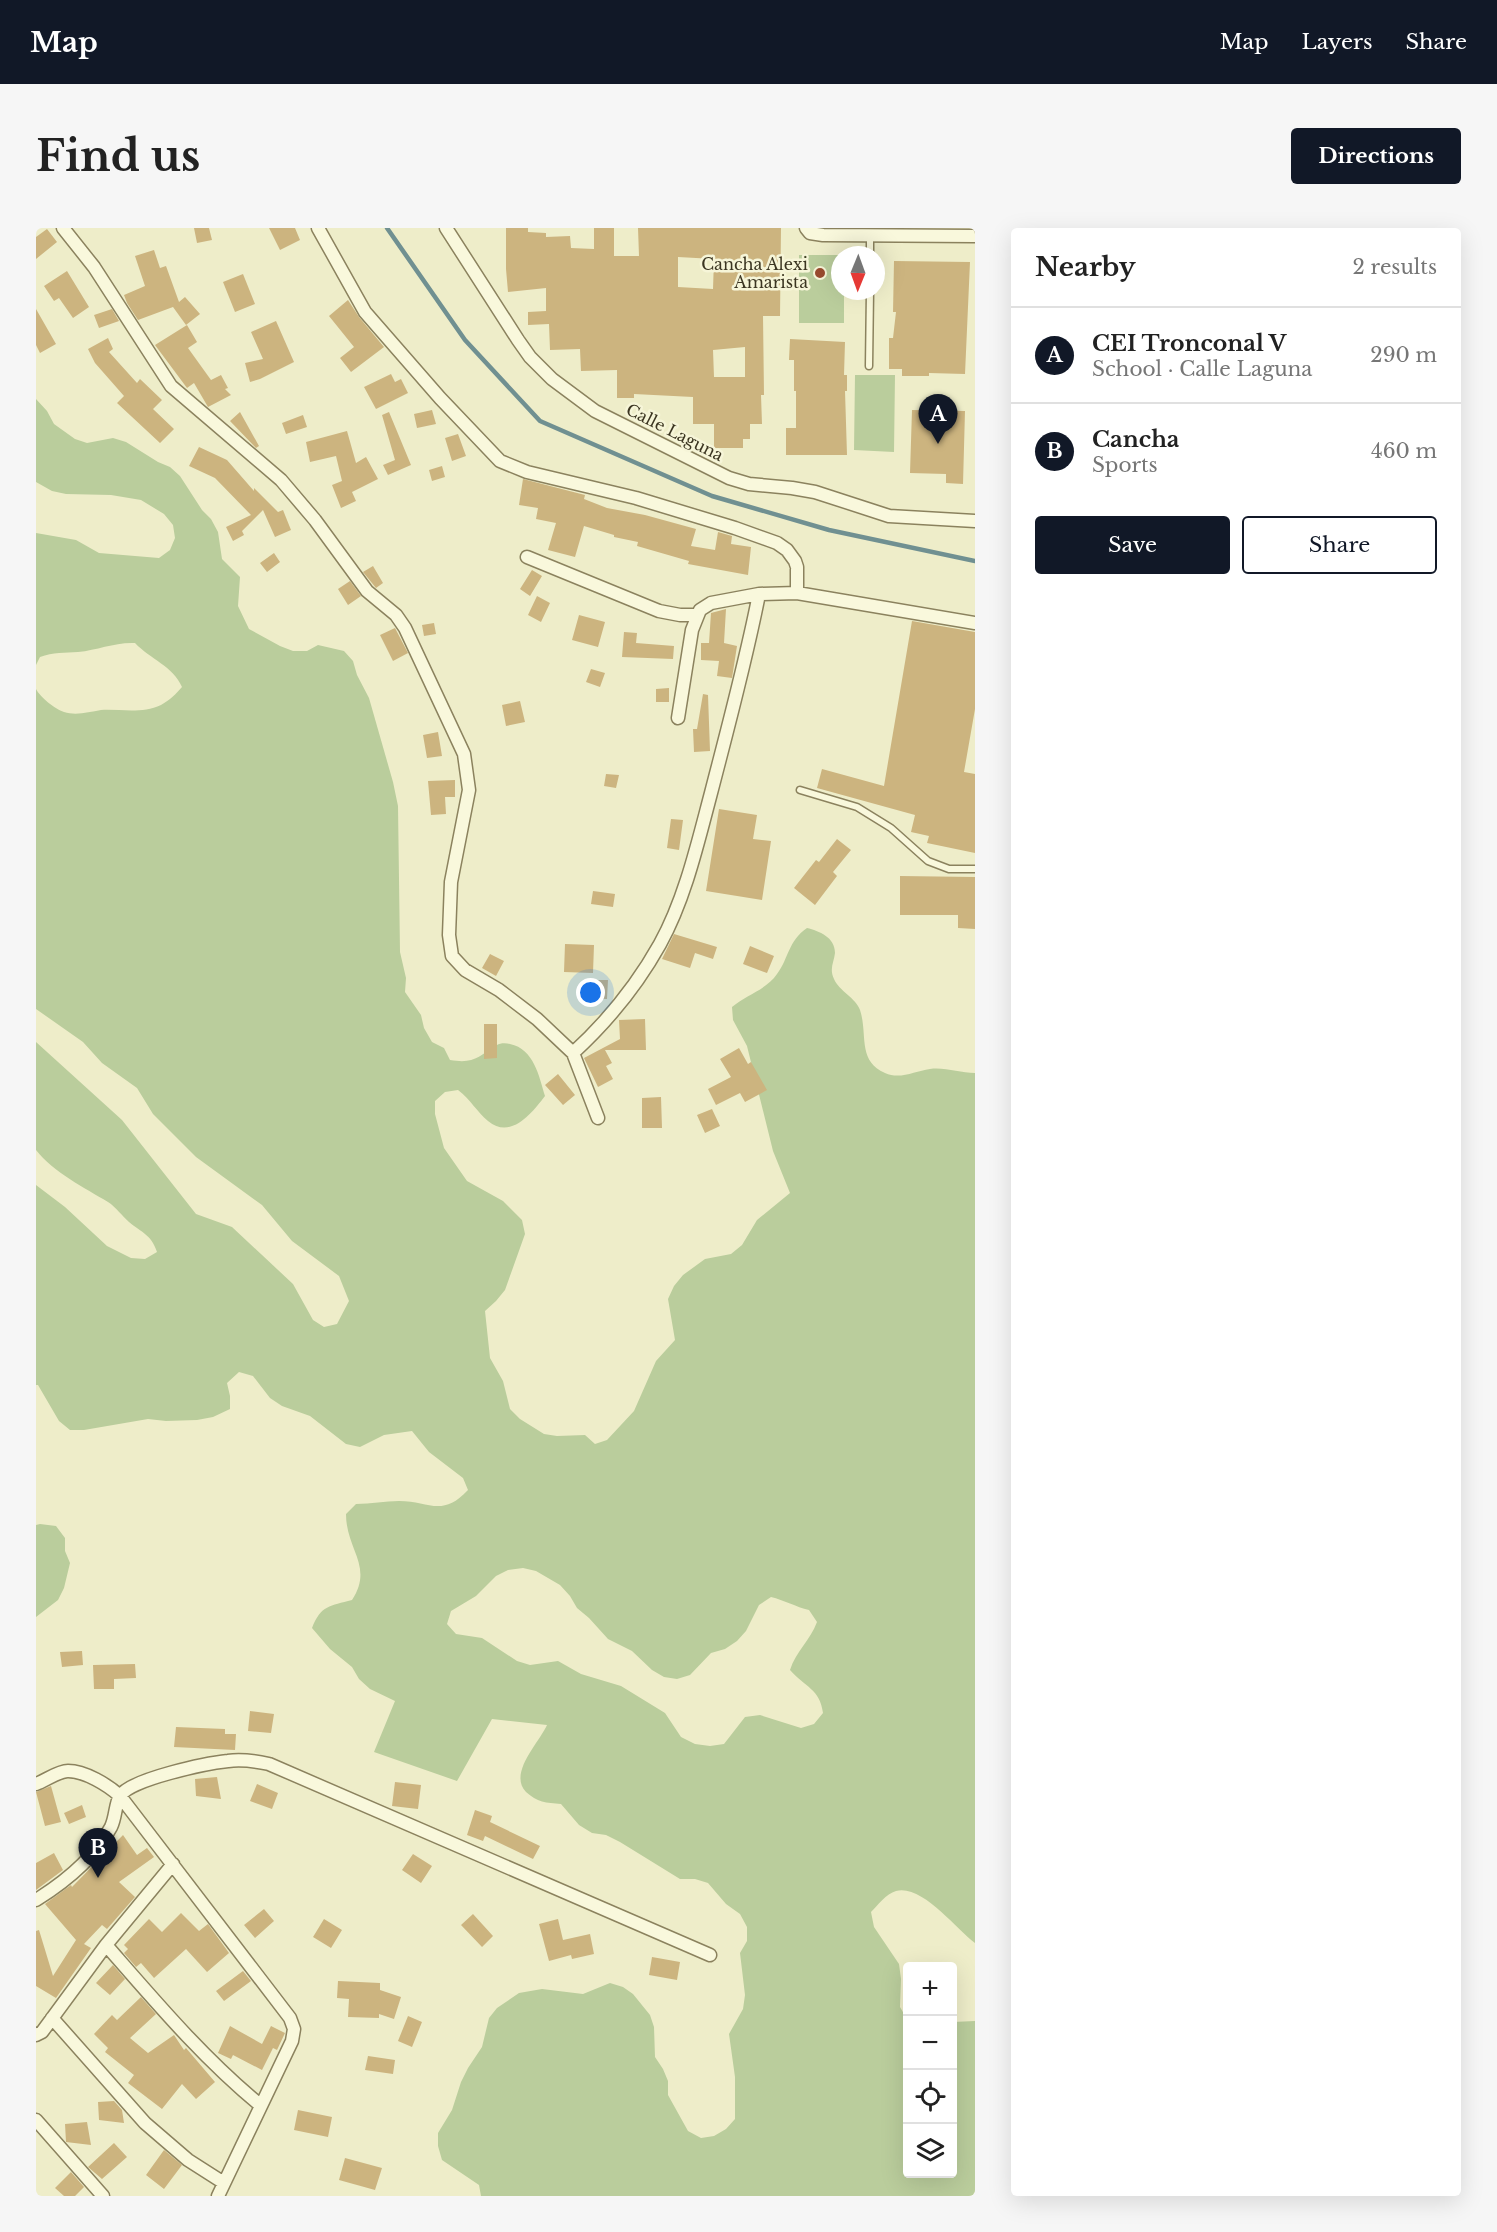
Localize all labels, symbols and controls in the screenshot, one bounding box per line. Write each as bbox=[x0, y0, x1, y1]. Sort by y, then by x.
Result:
text: Map bbox=[30, 25, 98, 60]
text: Map bbox=[1220, 29, 1269, 55]
text: Layers bbox=[1302, 29, 1373, 55]
text: Share bbox=[1406, 29, 1467, 55]
button: Directions bbox=[1291, 128, 1461, 184]
text: Find us bbox=[36, 130, 200, 182]
north arrow bbox=[831, 246, 885, 300]
text: Nearby bbox=[1035, 251, 1136, 283]
place label: Cancha Alexi Amarista bbox=[701, 254, 809, 292]
text: 2 results bbox=[1353, 255, 1437, 279]
marker: Cancha Alexi Amarista bbox=[813, 266, 827, 280]
text: CEI Tronconal V bbox=[1092, 330, 1286, 357]
text: A bbox=[1046, 343, 1063, 367]
text: 290 m bbox=[1370, 343, 1437, 367]
text: School · Calle Laguna bbox=[1092, 357, 1312, 381]
pin: A bbox=[918, 394, 958, 444]
street label: Calle Laguna bbox=[623, 399, 727, 465]
text: Cancha bbox=[1092, 426, 1179, 453]
text: B bbox=[1047, 439, 1062, 463]
text: 460 m bbox=[1371, 439, 1437, 463]
text: Sports bbox=[1092, 453, 1158, 477]
button: Save bbox=[1035, 516, 1230, 574]
button: Share bbox=[1242, 516, 1437, 574]
your location bbox=[576, 978, 605, 1007]
pin: B bbox=[78, 1828, 118, 1878]
map controls bbox=[903, 1962, 957, 2178]
button: + bbox=[903, 1962, 957, 2016]
button: − bbox=[903, 2016, 957, 2070]
button: locate bbox=[903, 2070, 957, 2124]
button: layers bbox=[903, 2124, 957, 2178]

